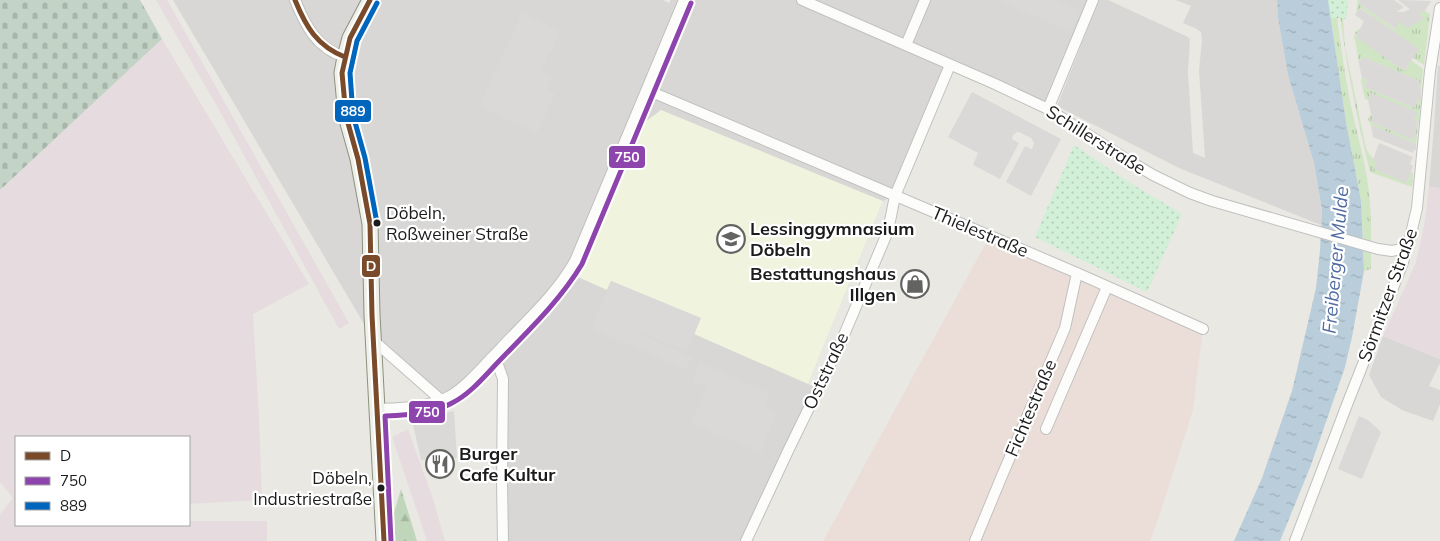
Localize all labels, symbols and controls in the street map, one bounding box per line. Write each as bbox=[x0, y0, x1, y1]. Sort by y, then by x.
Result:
line badge: 889 bbox=[334, 99, 372, 123]
street label: Schillerstraße bbox=[1042, 100, 1150, 179]
text: 889 bbox=[340, 102, 366, 120]
line badge: 750 bbox=[608, 145, 646, 169]
text: 750 bbox=[614, 148, 640, 166]
water label: Freiberger Mulde bbox=[1317, 185, 1353, 335]
street label: Thielestraße bbox=[928, 201, 1032, 262]
place label: Döbeln, Roßweiner Straße bbox=[386, 202, 528, 244]
place label: Lessinggymnasium Döbeln bbox=[750, 217, 914, 261]
marker: Döbeln, Roßweiner Straße bbox=[372, 218, 382, 228]
school or university icon: Lessinggymnasium Döbeln bbox=[716, 224, 746, 254]
street label: Sörmitzer Straße bbox=[1353, 225, 1422, 365]
line badge: D bbox=[361, 254, 381, 278]
text: D bbox=[366, 257, 376, 275]
place label: Bestattungshaus Illgen bbox=[750, 262, 896, 306]
shop icon: Bestattungshaus Illgen bbox=[900, 269, 930, 299]
street label: Oststraße bbox=[798, 328, 853, 413]
street label: Fichtestraße bbox=[1000, 356, 1061, 460]
line badge: 750 bbox=[408, 400, 446, 424]
text: 750 bbox=[414, 403, 440, 421]
legend bbox=[15, 436, 190, 526]
place label: Burger Cafe Kultur bbox=[459, 442, 556, 486]
text: D bbox=[60, 446, 71, 465]
restaurant icon: Burger Cafe Kultur bbox=[425, 449, 455, 479]
place label: Döbeln, Industriestraße bbox=[253, 467, 372, 509]
text: 750 bbox=[60, 471, 87, 490]
marker: Döbeln, Industriestraße bbox=[376, 483, 386, 493]
text: 889 bbox=[60, 496, 87, 515]

